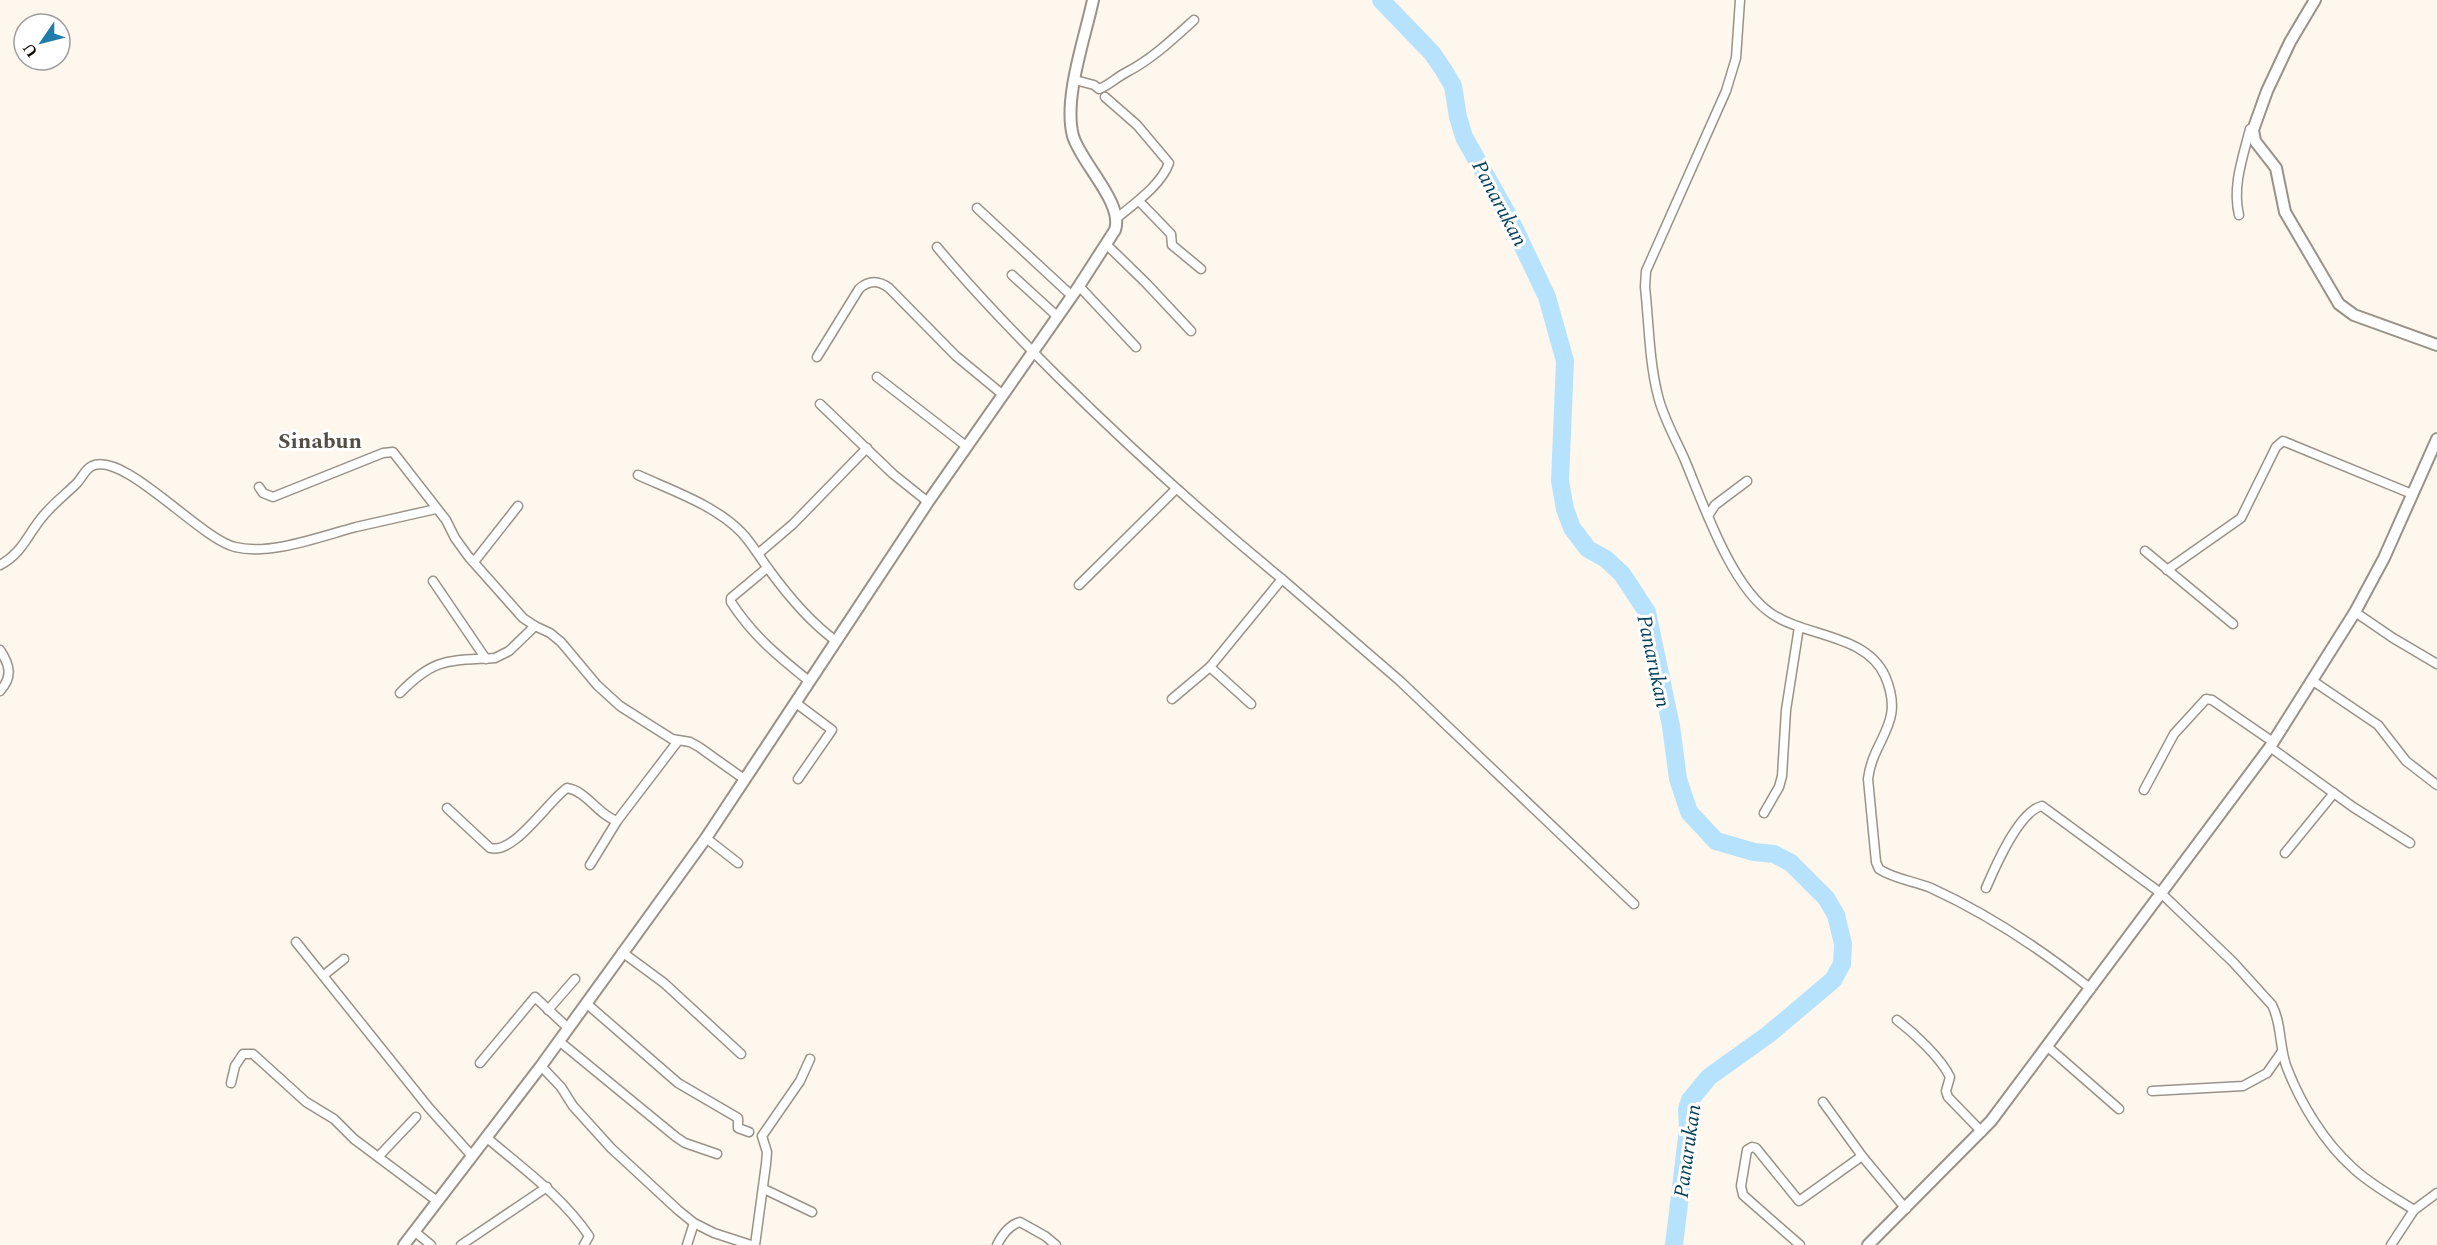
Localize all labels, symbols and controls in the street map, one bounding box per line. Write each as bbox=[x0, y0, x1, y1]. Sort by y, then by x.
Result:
north arrow bbox=[12, 12, 72, 72]
text: U bbox=[17, 38, 44, 62]
water label: Panarukan bbox=[1463, 154, 1535, 253]
district label: Sinabun bbox=[278, 425, 362, 458]
water label: Panarukan bbox=[1628, 612, 1678, 711]
water label: Panarukan bbox=[1666, 1102, 1710, 1200]

